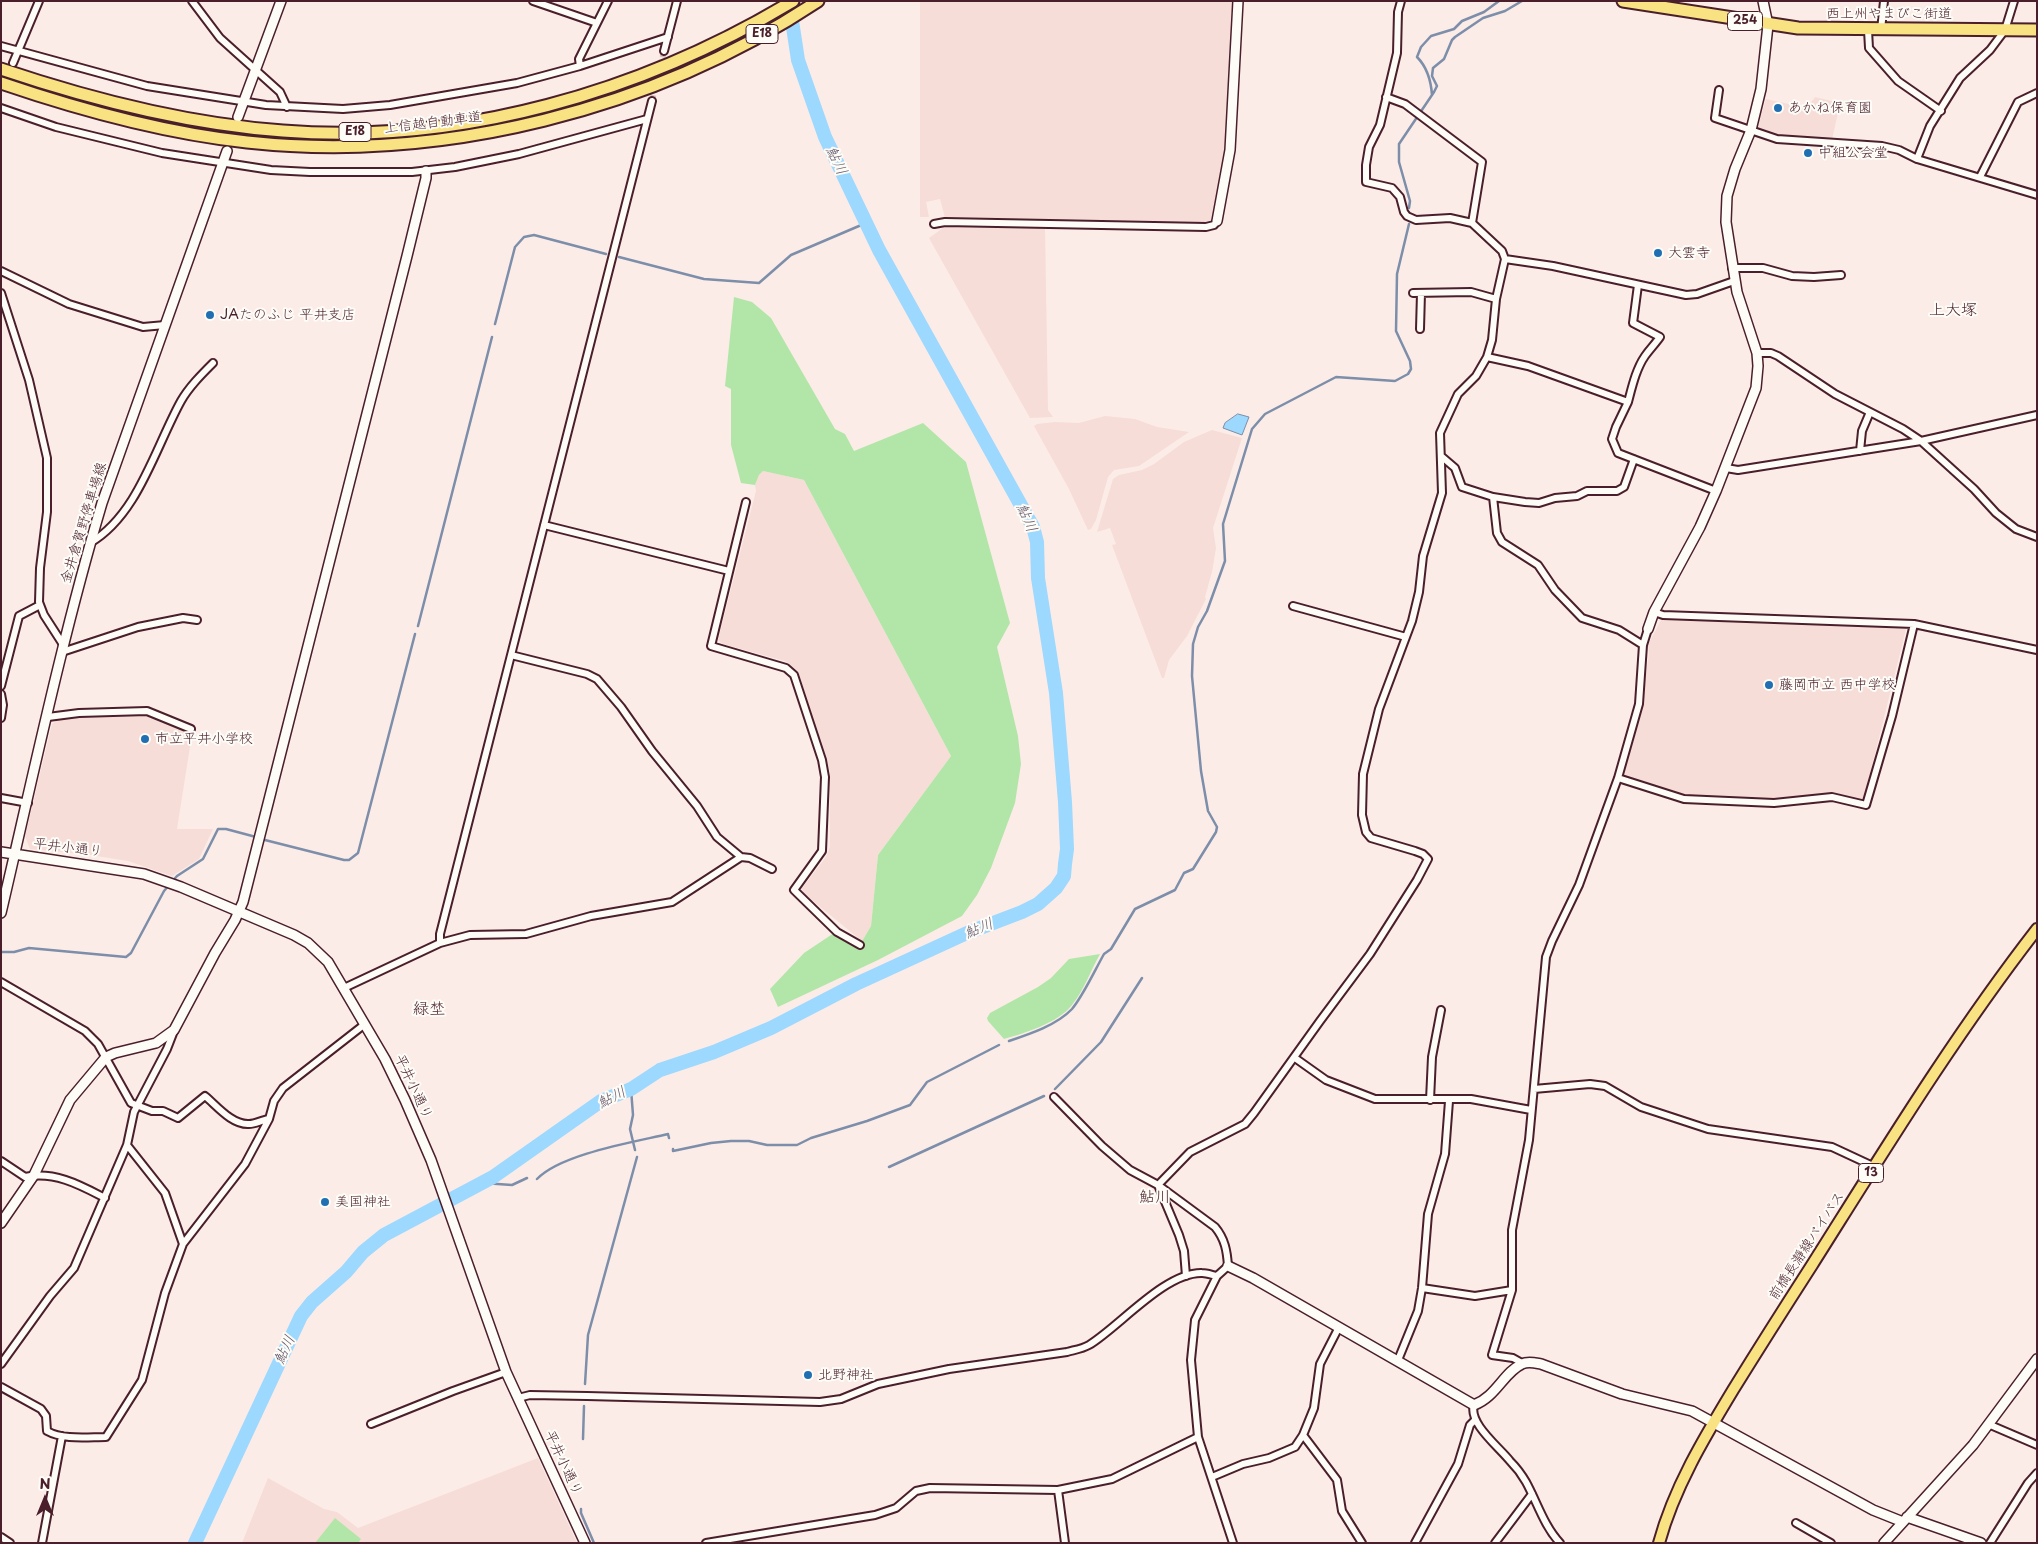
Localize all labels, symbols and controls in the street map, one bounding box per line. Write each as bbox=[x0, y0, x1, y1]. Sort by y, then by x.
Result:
street label: 西上州やまびこ街道 bbox=[1826, 6, 1952, 22]
road number: 254 bbox=[1728, 12, 1762, 30]
road number: E18 bbox=[746, 24, 778, 44]
place label: あかね保育園 bbox=[1788, 100, 1872, 116]
marker: あかね保育園 bbox=[1772, 102, 1784, 114]
street label: 上信越自動車道 bbox=[383, 109, 483, 137]
road number: E18 bbox=[339, 122, 371, 142]
water label: 鮎川 bbox=[821, 144, 851, 178]
place label: 中組公会堂 bbox=[1818, 145, 1888, 161]
marker: 中組公会堂 bbox=[1802, 147, 1814, 159]
place label: 大雲寺 bbox=[1668, 245, 1710, 261]
marker: 大雲寺 bbox=[1652, 247, 1664, 259]
district label: 上大塚 bbox=[1929, 301, 1977, 321]
place label: JAたのふじ 平井支店 bbox=[220, 307, 355, 323]
marker: JAたのふじ 平井支店 bbox=[204, 309, 216, 321]
street label: 金井倉賀野停車場線 bbox=[58, 460, 110, 586]
water label: 鮎川 bbox=[1012, 501, 1040, 535]
place label: 藤岡市立 西中学校 bbox=[1779, 677, 1896, 693]
marker: 藤岡市立 西中学校 bbox=[1763, 679, 1775, 691]
place label: 市立平井小学校 bbox=[155, 731, 253, 747]
marker: 市立平井小学校 bbox=[139, 733, 151, 745]
street label: 平井小通り bbox=[32, 835, 104, 861]
water label: 鮎川 bbox=[962, 915, 996, 943]
district label: 緑埜 bbox=[413, 1000, 445, 1020]
street label: 平井小通り bbox=[391, 1052, 435, 1122]
water label: 鮎川 bbox=[595, 1083, 629, 1113]
road number: 13 bbox=[1858, 1164, 1884, 1182]
district label: 鮎川 bbox=[1139, 1188, 1171, 1208]
street label: 前橋長瀞線バイパス bbox=[1766, 1189, 1848, 1303]
place label: 美国神社 bbox=[335, 1194, 391, 1210]
marker: 美国神社 bbox=[319, 1196, 331, 1208]
water label: 鮎川 bbox=[271, 1333, 299, 1367]
place label: 北野神社 bbox=[818, 1367, 874, 1383]
marker: 北野神社 bbox=[802, 1369, 814, 1381]
street label: 平井小通り bbox=[541, 1428, 585, 1498]
text: N bbox=[39, 1473, 51, 1494]
north arrow bbox=[20, 1474, 70, 1524]

